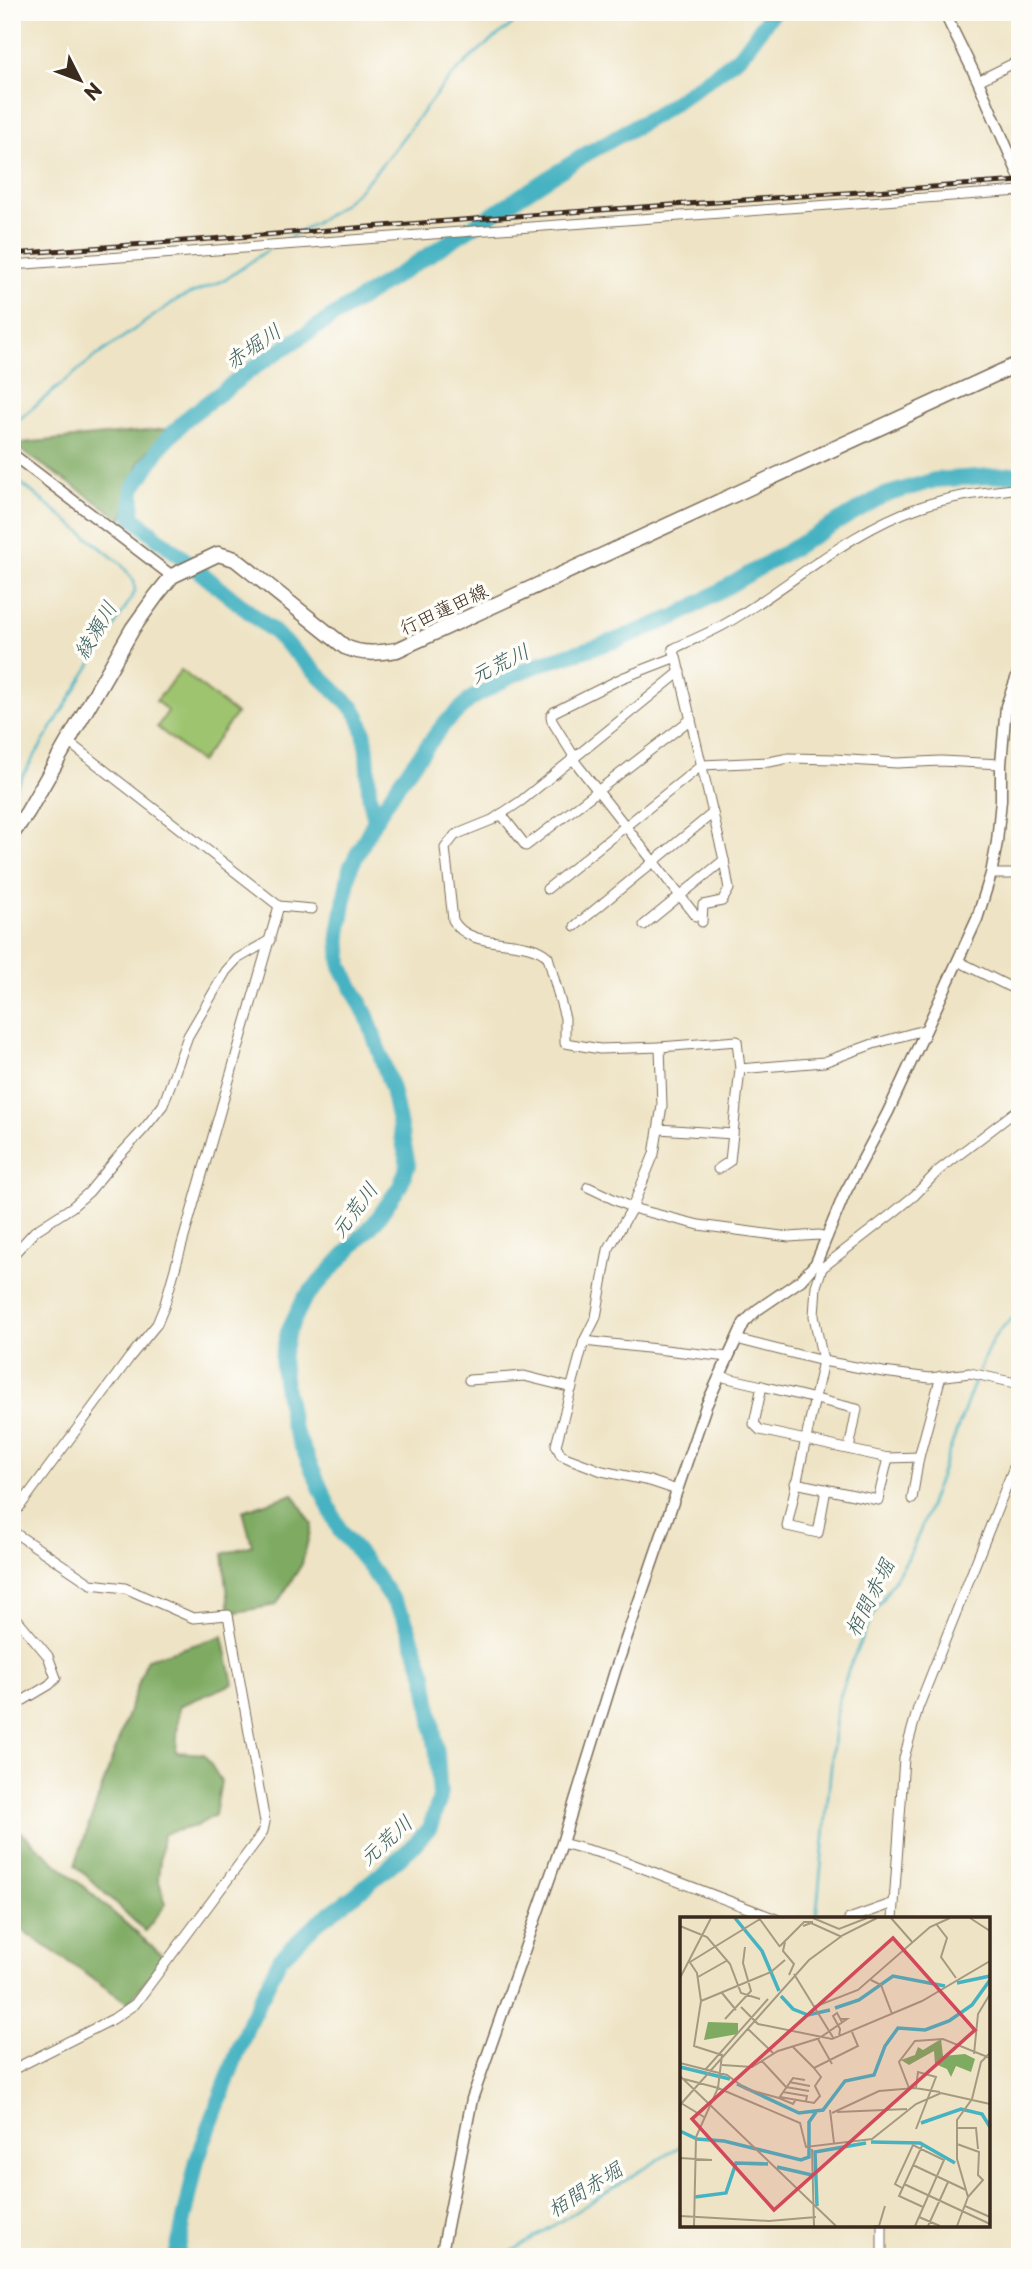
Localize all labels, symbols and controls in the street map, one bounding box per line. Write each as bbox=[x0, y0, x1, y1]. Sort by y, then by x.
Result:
north arrow bbox=[46, 46, 116, 116]
text: N bbox=[78, 77, 109, 107]
water label: 赤堀川 bbox=[217, 314, 287, 376]
street label: 行田蓮田線 bbox=[394, 575, 492, 641]
water label: 綾瀬川 bbox=[64, 594, 124, 664]
water label: 元荒川 bbox=[464, 634, 534, 690]
water label: 元荒川 bbox=[321, 1174, 385, 1244]
water label: 栢間赤堀 bbox=[835, 1551, 902, 1642]
water label: 元荒川 bbox=[351, 1806, 419, 1872]
inset map bbox=[680, 1917, 990, 2227]
water label: 栢間赤堀 bbox=[540, 2151, 630, 2224]

